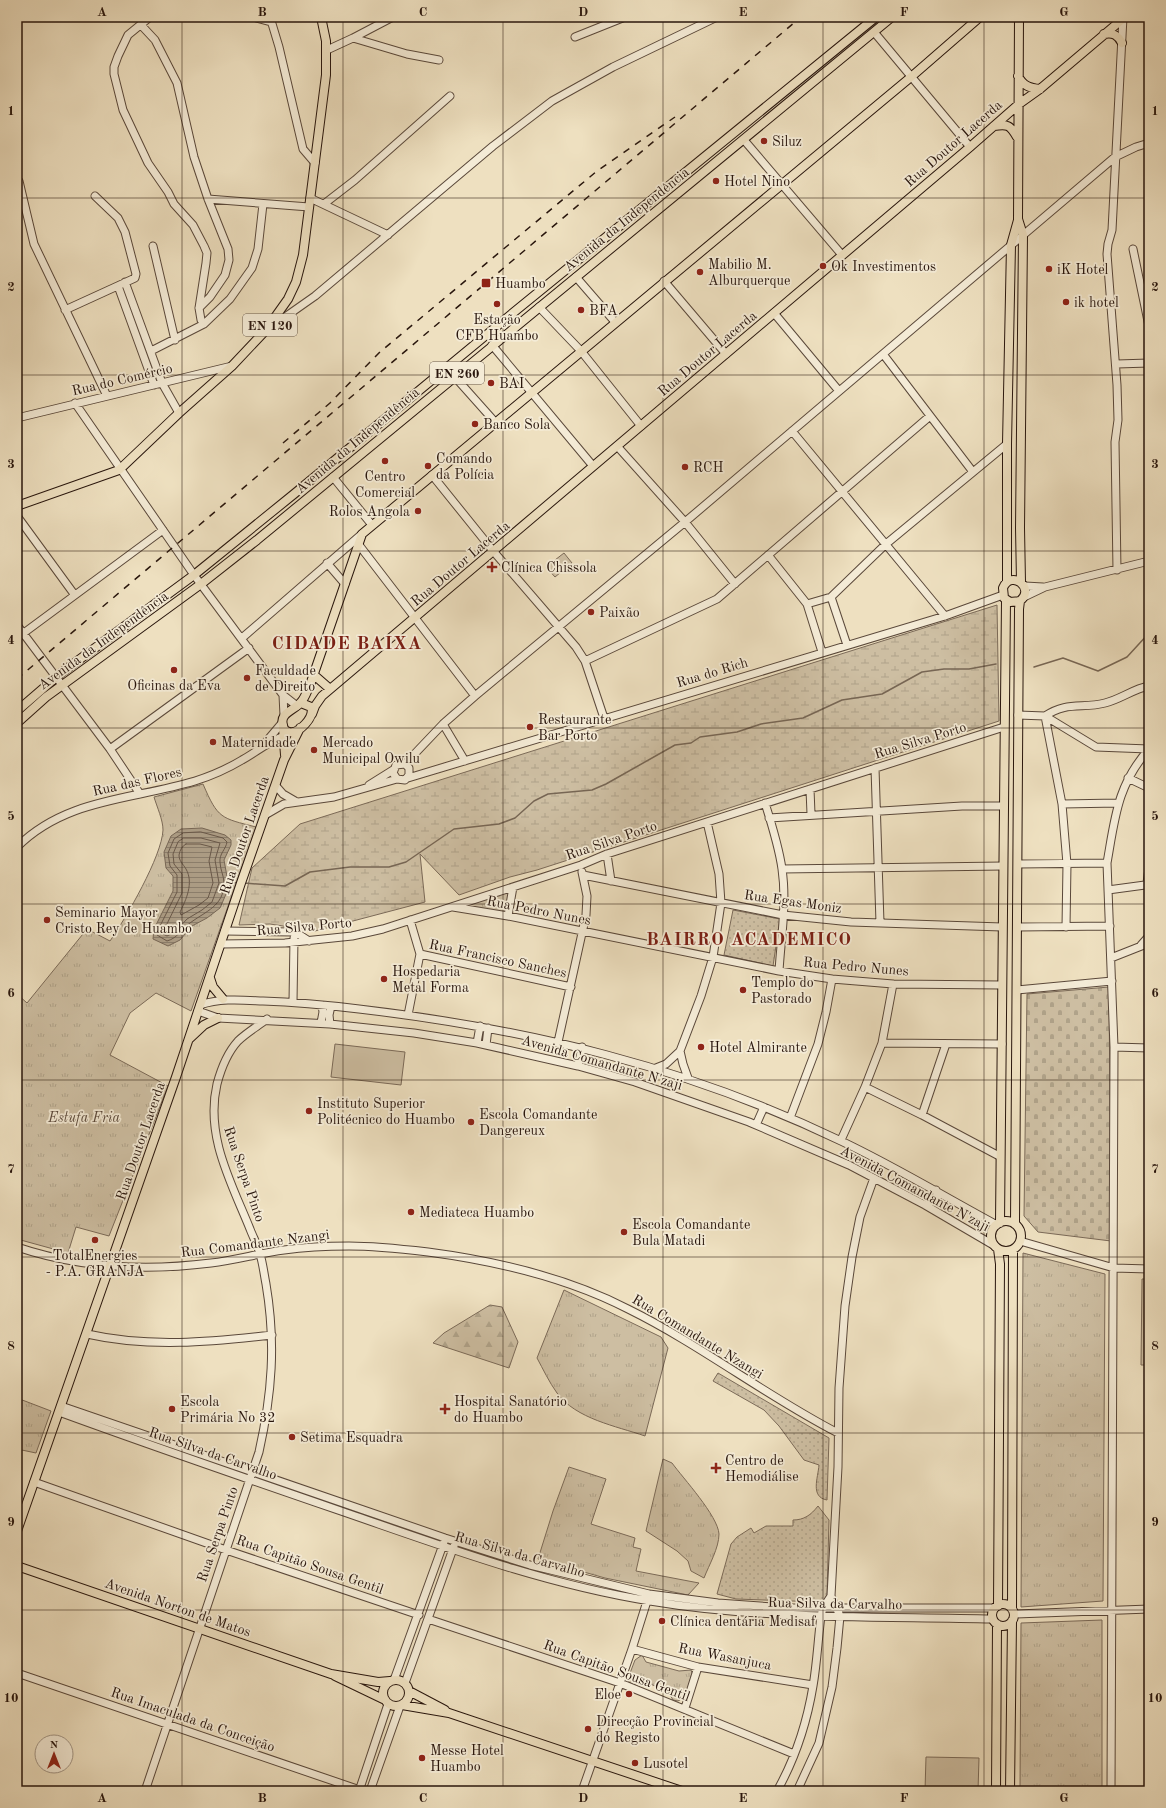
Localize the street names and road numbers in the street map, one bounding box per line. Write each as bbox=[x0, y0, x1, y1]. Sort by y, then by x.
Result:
street label: Rua Doutor Lacerda bbox=[902, 98, 1005, 190]
street label: Avenida da Independência bbox=[561, 165, 692, 275]
street label: Rua Doutor Lacerda bbox=[656, 309, 760, 399]
road number: EN 120 bbox=[243, 314, 297, 336]
street label: Rua do Comércio bbox=[70, 362, 174, 398]
road number: EN 260 bbox=[430, 362, 484, 384]
street label: Avenida da Independência bbox=[293, 385, 422, 497]
street label: Rua Doutor Lacerda bbox=[409, 519, 513, 609]
street label: Avenida da Independência bbox=[36, 589, 171, 693]
street label: Rua do Rich bbox=[675, 655, 750, 690]
street label: Rua Silva Porto bbox=[872, 720, 968, 762]
street label: Rua das Flores bbox=[91, 765, 183, 799]
street label: Rua Doutor Lacerda bbox=[218, 774, 272, 896]
street label: Rua Silva Porto bbox=[564, 819, 659, 863]
street label: Rua Egas Moniz bbox=[743, 888, 843, 916]
street label: Rua Pedro Nunes bbox=[486, 894, 592, 928]
street label: Rua Silva Porto bbox=[256, 916, 352, 938]
street label: Rua Francisco Sanches bbox=[428, 938, 568, 980]
street label: Rua Pedro Nunes bbox=[803, 955, 909, 979]
street label: Avenida Comandante N'zaji bbox=[520, 1033, 684, 1093]
street label: Rua Doutor Lacerda bbox=[114, 1080, 168, 1202]
street label: Rua Serpa Pinto bbox=[221, 1125, 267, 1224]
street label: Avenida Comandante N'zaji bbox=[838, 1144, 992, 1234]
street label: Rua Comandante Nzangi bbox=[180, 1228, 331, 1260]
street label: Rua Comandante Nzangi bbox=[630, 1292, 766, 1382]
street label: Rua Silva da Carvalho bbox=[147, 1425, 279, 1483]
street label: Rua Serpa Pinto bbox=[195, 1485, 241, 1584]
street label: Rua Silva da Carvalho bbox=[453, 1530, 586, 1580]
street label: Rua Capitão Sousa Gentil bbox=[234, 1533, 385, 1597]
street label: Avenida Norton de Matos bbox=[103, 1576, 253, 1640]
street label: Rua Silva da Carvalho bbox=[767, 1596, 903, 1612]
street label: Rua Capitão Sousa Gentil bbox=[541, 1638, 692, 1704]
street label: Rua Wasanjuca bbox=[677, 1641, 773, 1673]
street label: Rua Imaculada da Conceição bbox=[109, 1685, 277, 1755]

